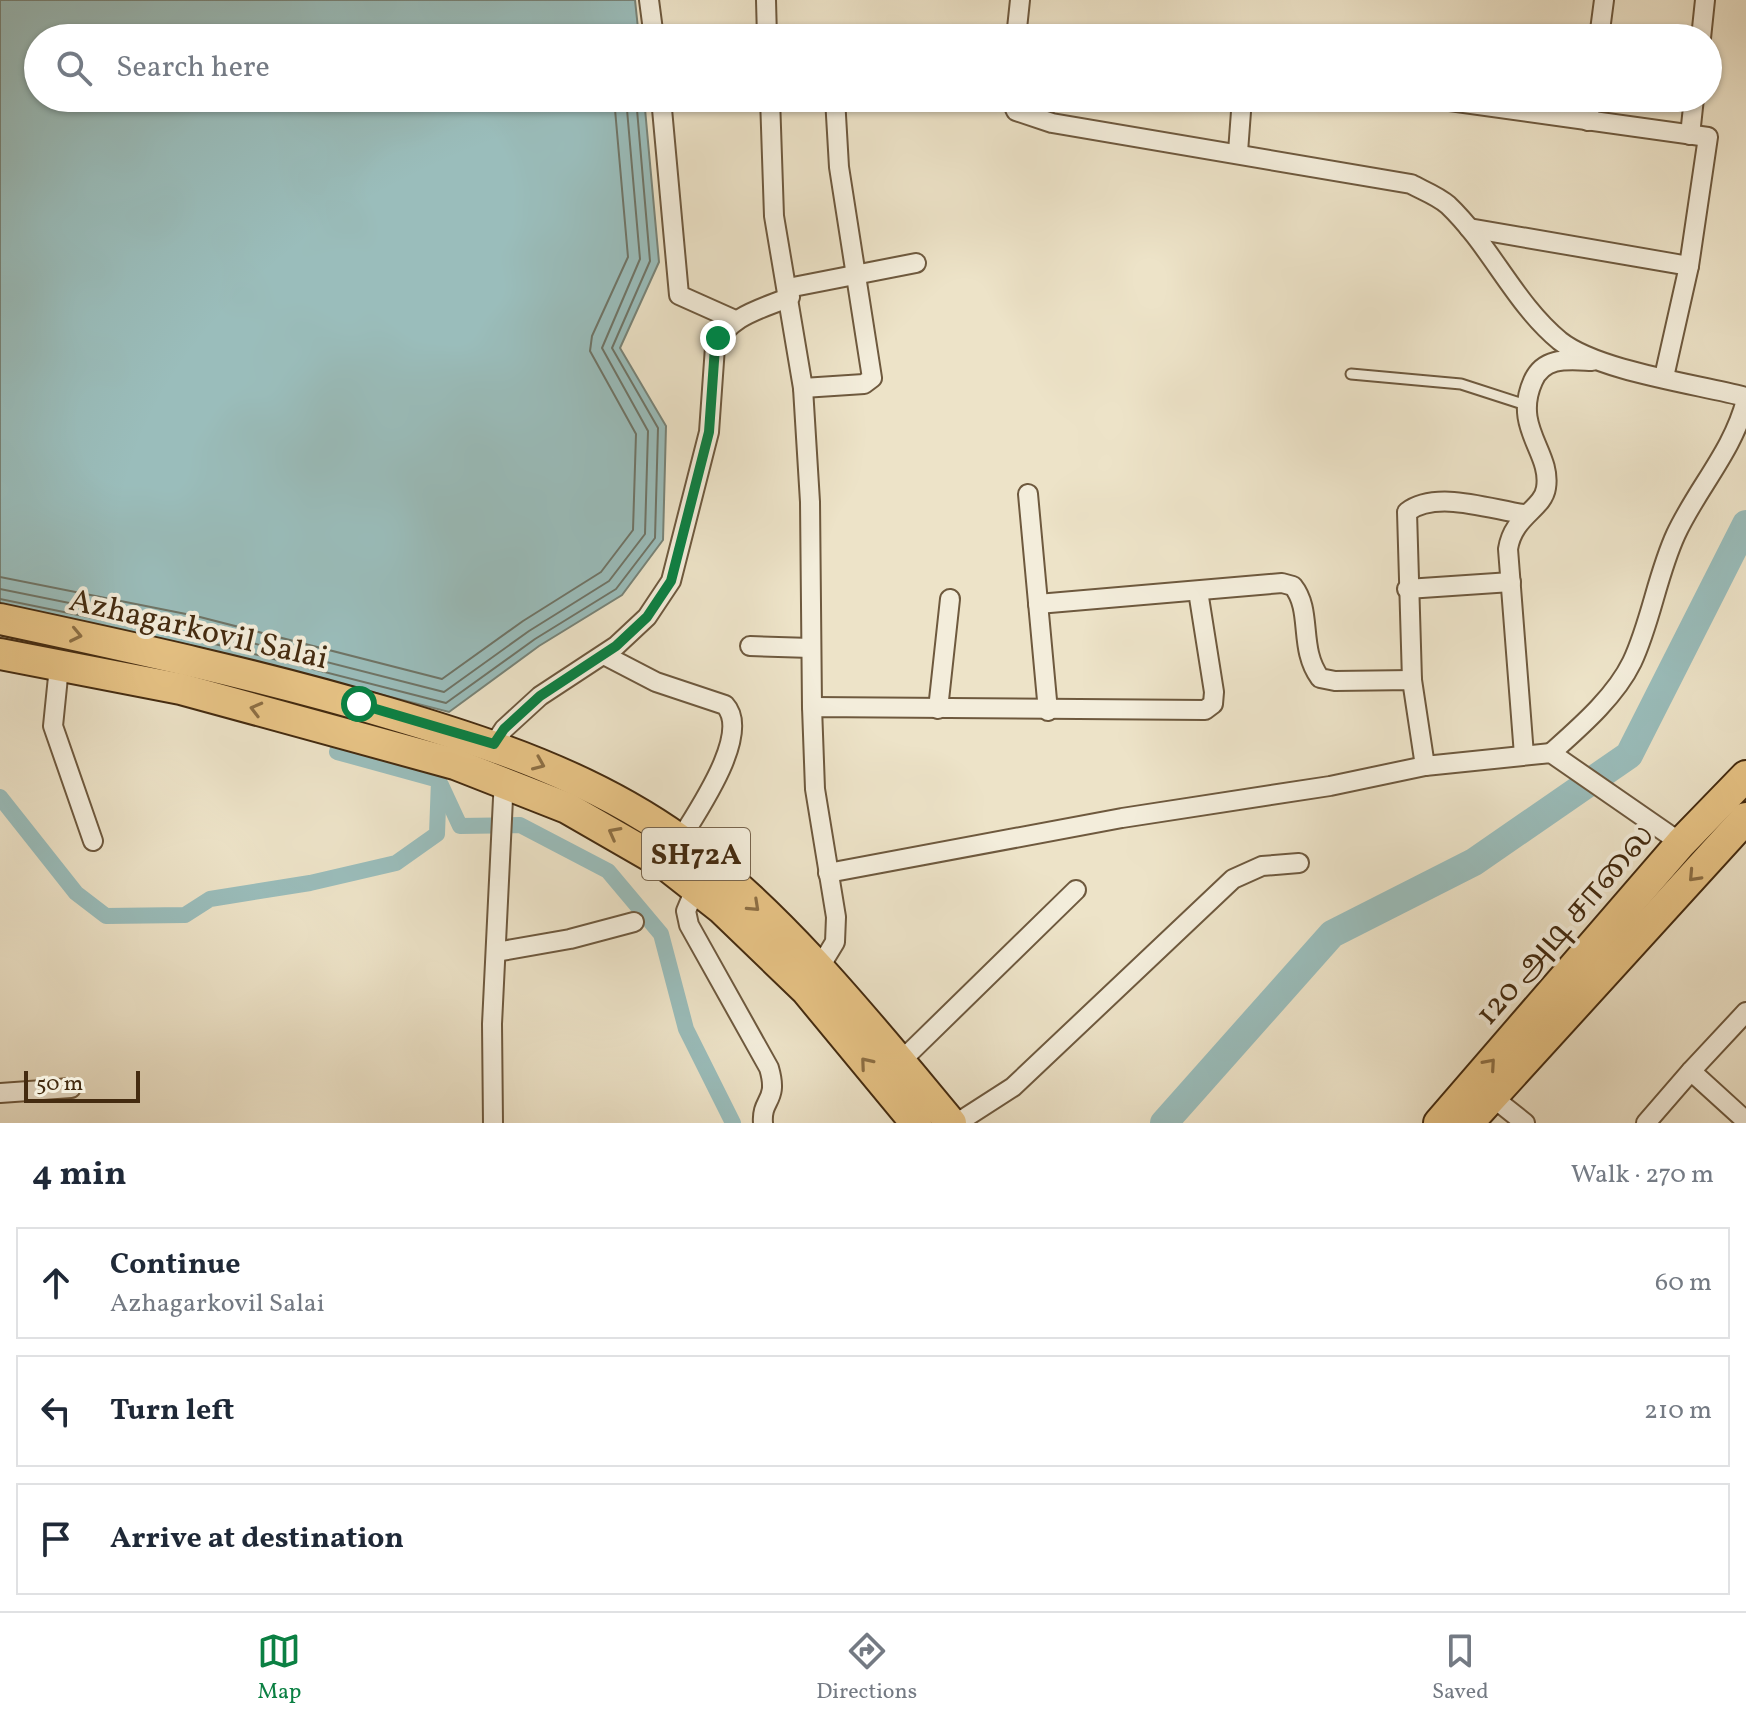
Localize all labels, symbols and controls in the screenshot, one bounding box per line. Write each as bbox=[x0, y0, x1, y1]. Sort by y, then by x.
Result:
search box bbox=[24, 24, 1722, 112]
icon: search bbox=[52, 46, 96, 90]
text: Search here bbox=[116, 47, 270, 89]
route end bbox=[700, 320, 736, 356]
street label: Azhagarkovil Salai bbox=[65, 580, 332, 682]
one-way arrow bbox=[69, 626, 83, 643]
route start bbox=[341, 686, 377, 722]
one-way arrow bbox=[249, 702, 263, 719]
one-way arrow bbox=[531, 754, 545, 770]
street label: 120 அடி சாலை bbox=[1467, 816, 1666, 1036]
one-way arrow bbox=[608, 827, 623, 843]
road number: SH72A bbox=[642, 828, 750, 880]
one-way arrow bbox=[1690, 867, 1704, 882]
one-way arrow bbox=[745, 897, 760, 911]
one-way arrow bbox=[862, 1057, 876, 1072]
one-way arrow bbox=[1480, 1059, 1495, 1073]
scale bar bbox=[24, 1067, 140, 1103]
text: 50 m bbox=[36, 1069, 83, 1100]
text: 4 min bbox=[32, 1152, 127, 1199]
text: Walk · 270 m bbox=[1571, 1157, 1714, 1193]
text: Continue bbox=[110, 1244, 241, 1286]
icon: ahead bbox=[34, 1261, 78, 1305]
text: 60 m bbox=[1655, 1265, 1712, 1301]
text: Azhagarkovil Salai bbox=[110, 1286, 325, 1322]
icon: left bbox=[34, 1389, 78, 1433]
text: Turn left bbox=[110, 1390, 234, 1432]
text: 210 m bbox=[1644, 1393, 1712, 1429]
icon: arrive bbox=[34, 1517, 78, 1561]
text: Arrive at destination bbox=[110, 1518, 404, 1560]
tab: Map bbox=[257, 1629, 301, 1708]
tab: Directions bbox=[816, 1629, 917, 1708]
tab: Saved bbox=[1432, 1629, 1489, 1708]

